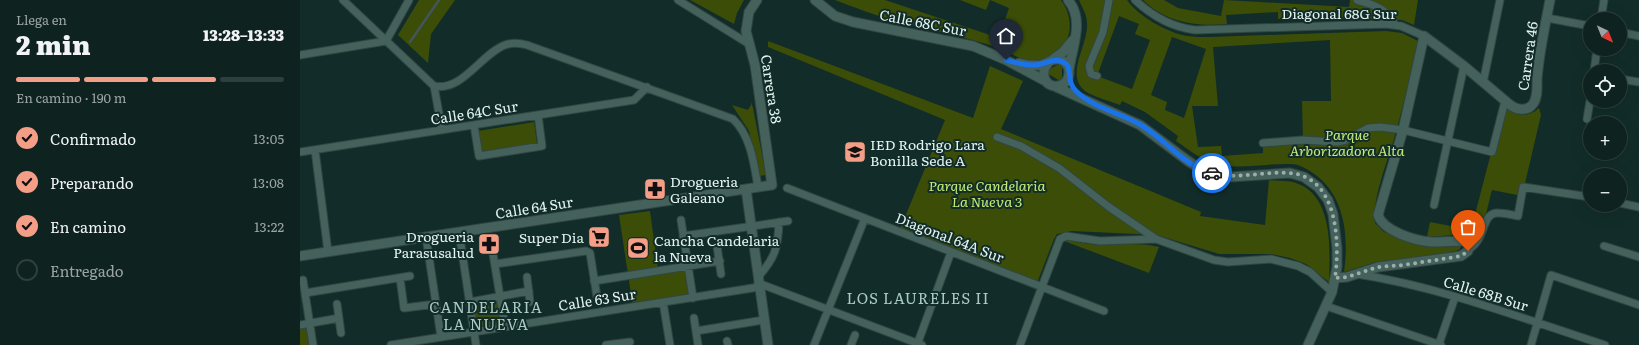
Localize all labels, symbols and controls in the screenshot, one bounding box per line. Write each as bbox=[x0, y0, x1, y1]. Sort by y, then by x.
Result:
street label: Diagonal 68G Sur bbox=[1281, 3, 1397, 23]
street label: Calle 68C Sur bbox=[878, 4, 968, 40]
text: Llega en bbox=[16, 10, 67, 29]
north arrow bbox=[1583, 12, 1627, 56]
map controls bbox=[1583, 12, 1627, 212]
pin bbox=[989, 19, 1023, 60]
street label: Carrera 46 bbox=[1512, 20, 1542, 92]
text: 13:28–13:33 bbox=[203, 23, 284, 46]
text: 2 min bbox=[16, 24, 91, 63]
icon: home bbox=[995, 25, 1017, 47]
street label: Carrera 38 bbox=[757, 53, 787, 125]
button: locate bbox=[1583, 64, 1627, 108]
text: En camino · 190 m bbox=[16, 88, 126, 107]
street label: Calle 64C Sur bbox=[429, 95, 519, 129]
button: + bbox=[1583, 116, 1627, 160]
park label: Parque Arborizadora Alta bbox=[1290, 124, 1404, 160]
icon: check bbox=[16, 127, 38, 149]
text: Confirmado bbox=[50, 127, 136, 150]
text: 13:05 bbox=[253, 129, 284, 148]
place label: IED Rodrigo Lara Bonilla Sede A bbox=[870, 134, 985, 170]
school or university icon: IED Rodrigo Lara Bonilla Sede A bbox=[842, 139, 868, 165]
courier bbox=[1192, 153, 1232, 193]
icon: car bbox=[1201, 162, 1223, 184]
button: − bbox=[1583, 168, 1627, 212]
icon: check bbox=[16, 171, 38, 193]
text: Preparando bbox=[50, 171, 134, 194]
place label: Drogueria Galeano bbox=[670, 171, 738, 207]
text: 13:08 bbox=[253, 173, 284, 192]
park label: Parque Candelaria La Nueva 3 bbox=[929, 175, 1045, 211]
pharmacy icon: Drogueria Galeano bbox=[642, 176, 668, 202]
street label: Calle 64 Sur bbox=[494, 191, 575, 223]
street label: Diagonal 64A Sur bbox=[893, 207, 1008, 267]
pin bbox=[1451, 210, 1485, 251]
icon: check bbox=[16, 215, 38, 237]
text: En camino bbox=[50, 215, 126, 238]
icon: bag bbox=[1457, 216, 1479, 238]
text: 13:22 bbox=[254, 217, 284, 236]
supermarket icon: Super Dia bbox=[586, 224, 612, 250]
place label: Drogueria Parasusalud bbox=[393, 226, 474, 262]
place label: Super Dia bbox=[519, 227, 584, 247]
place label: Cancha Candelaria la Nueva bbox=[654, 230, 780, 266]
pharmacy icon: Drogueria Parasusalud bbox=[476, 231, 502, 257]
sports icon: Cancha Candelaria la Nueva bbox=[625, 235, 651, 261]
text: Entregado bbox=[50, 259, 124, 282]
street label: Calle 68B Sur bbox=[1441, 271, 1531, 315]
street label: Calle 63 Sur bbox=[557, 283, 638, 315]
district label: LOS LAURELES II bbox=[846, 286, 990, 309]
district label: CANDELARIA LA NUEVA bbox=[429, 295, 543, 335]

